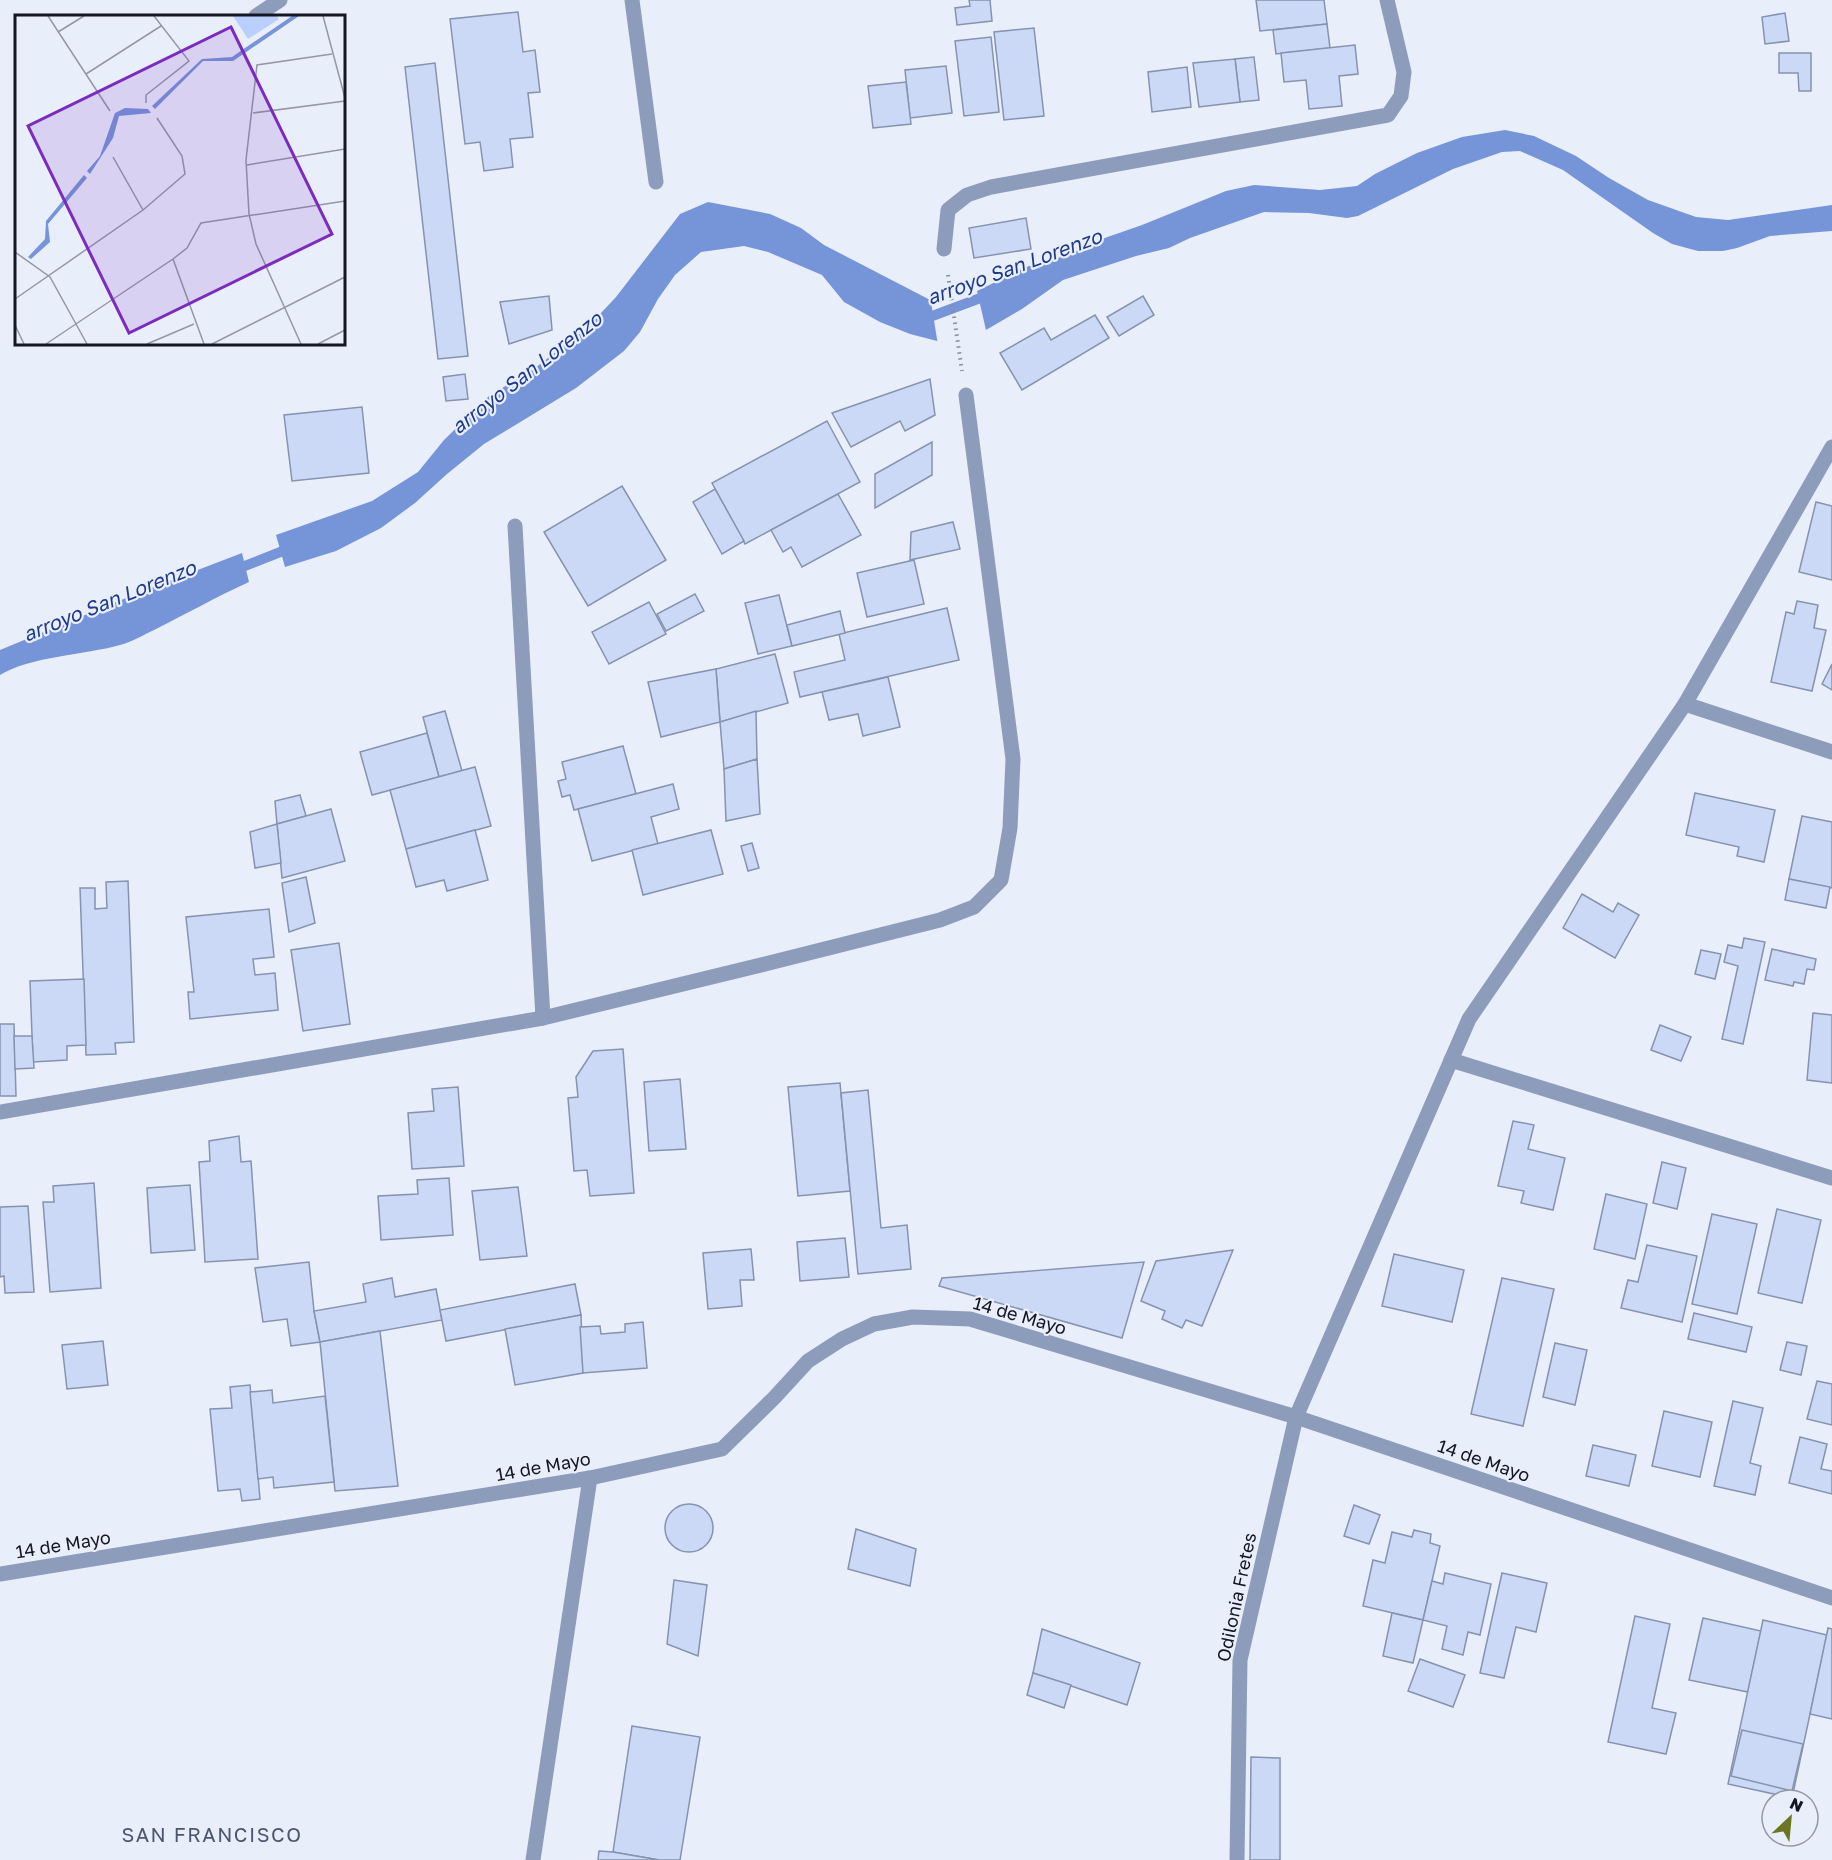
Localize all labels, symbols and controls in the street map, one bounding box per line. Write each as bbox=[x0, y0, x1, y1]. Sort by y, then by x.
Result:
inset map bbox=[15, 15, 345, 345]
water label: arroyo San Lorenzo bbox=[923, 223, 1106, 310]
water label: arroyo San Lorenzo bbox=[446, 305, 607, 439]
water label: arroyo San Lorenzo bbox=[19, 554, 200, 647]
street label: 14 de Mayo bbox=[971, 1291, 1069, 1339]
street label: 14 de Mayo bbox=[1435, 1434, 1533, 1486]
street label: 14 de Mayo bbox=[494, 1447, 592, 1485]
street label: 14 de Mayo bbox=[14, 1526, 112, 1562]
street label: Odilonia Fretes bbox=[1212, 1530, 1260, 1664]
north arrow bbox=[1760, 1788, 1820, 1848]
text: N bbox=[1787, 1793, 1806, 1816]
district label: SAN FRANCISCO bbox=[122, 1822, 302, 1846]

